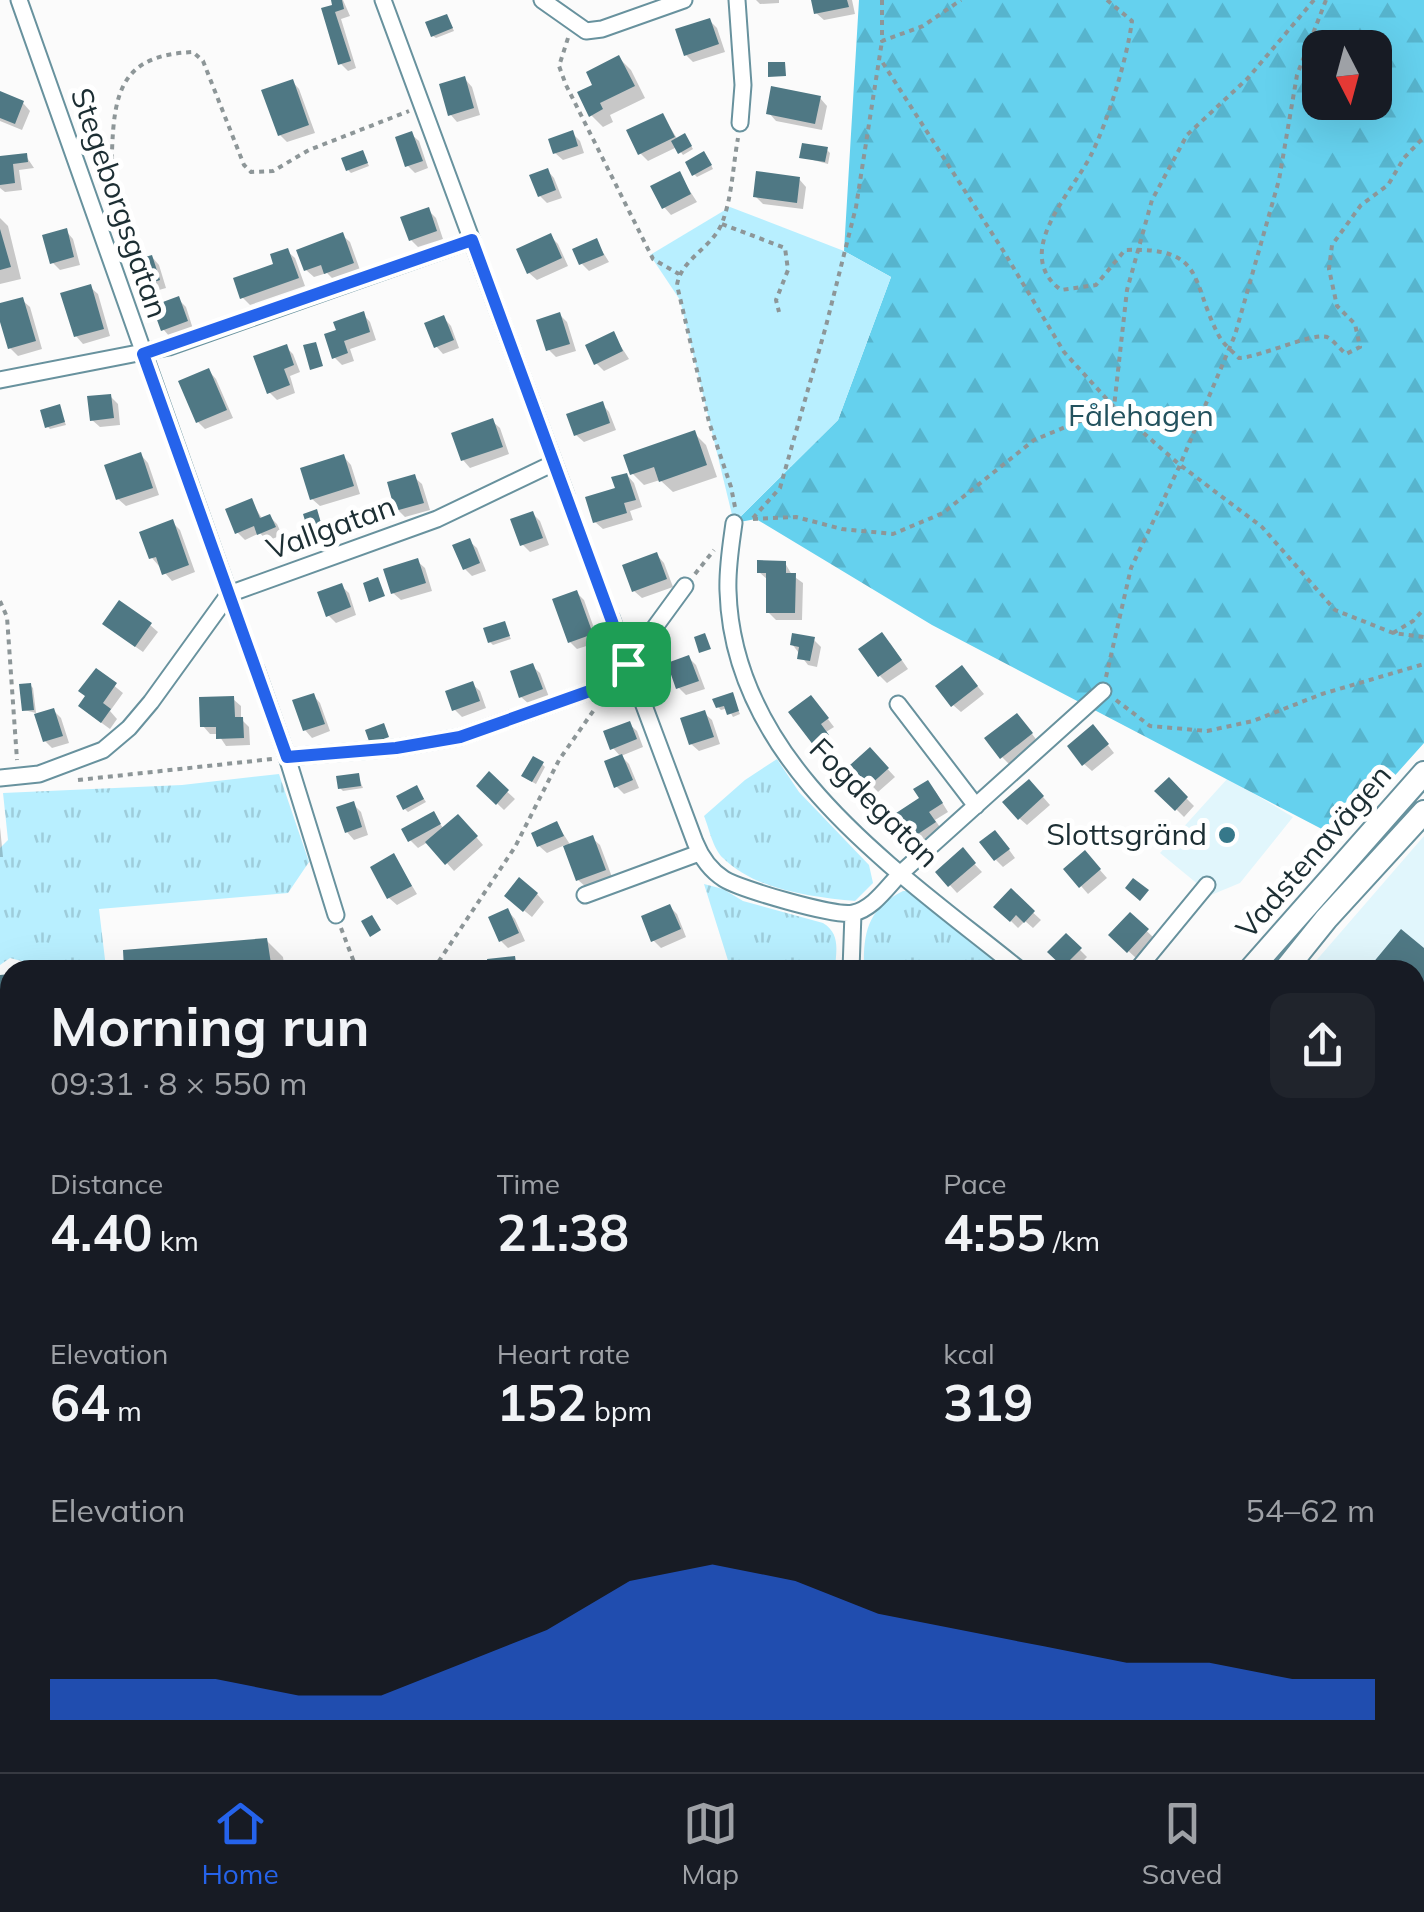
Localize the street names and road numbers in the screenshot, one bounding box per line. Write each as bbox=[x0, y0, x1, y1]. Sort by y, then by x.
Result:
street label: Stegeborgsgatan bbox=[63, 83, 177, 323]
street label: Vallgatan bbox=[261, 486, 400, 568]
street label: Fogdegatan bbox=[802, 729, 948, 875]
street label: Vadstenavägen bbox=[1227, 757, 1399, 946]

